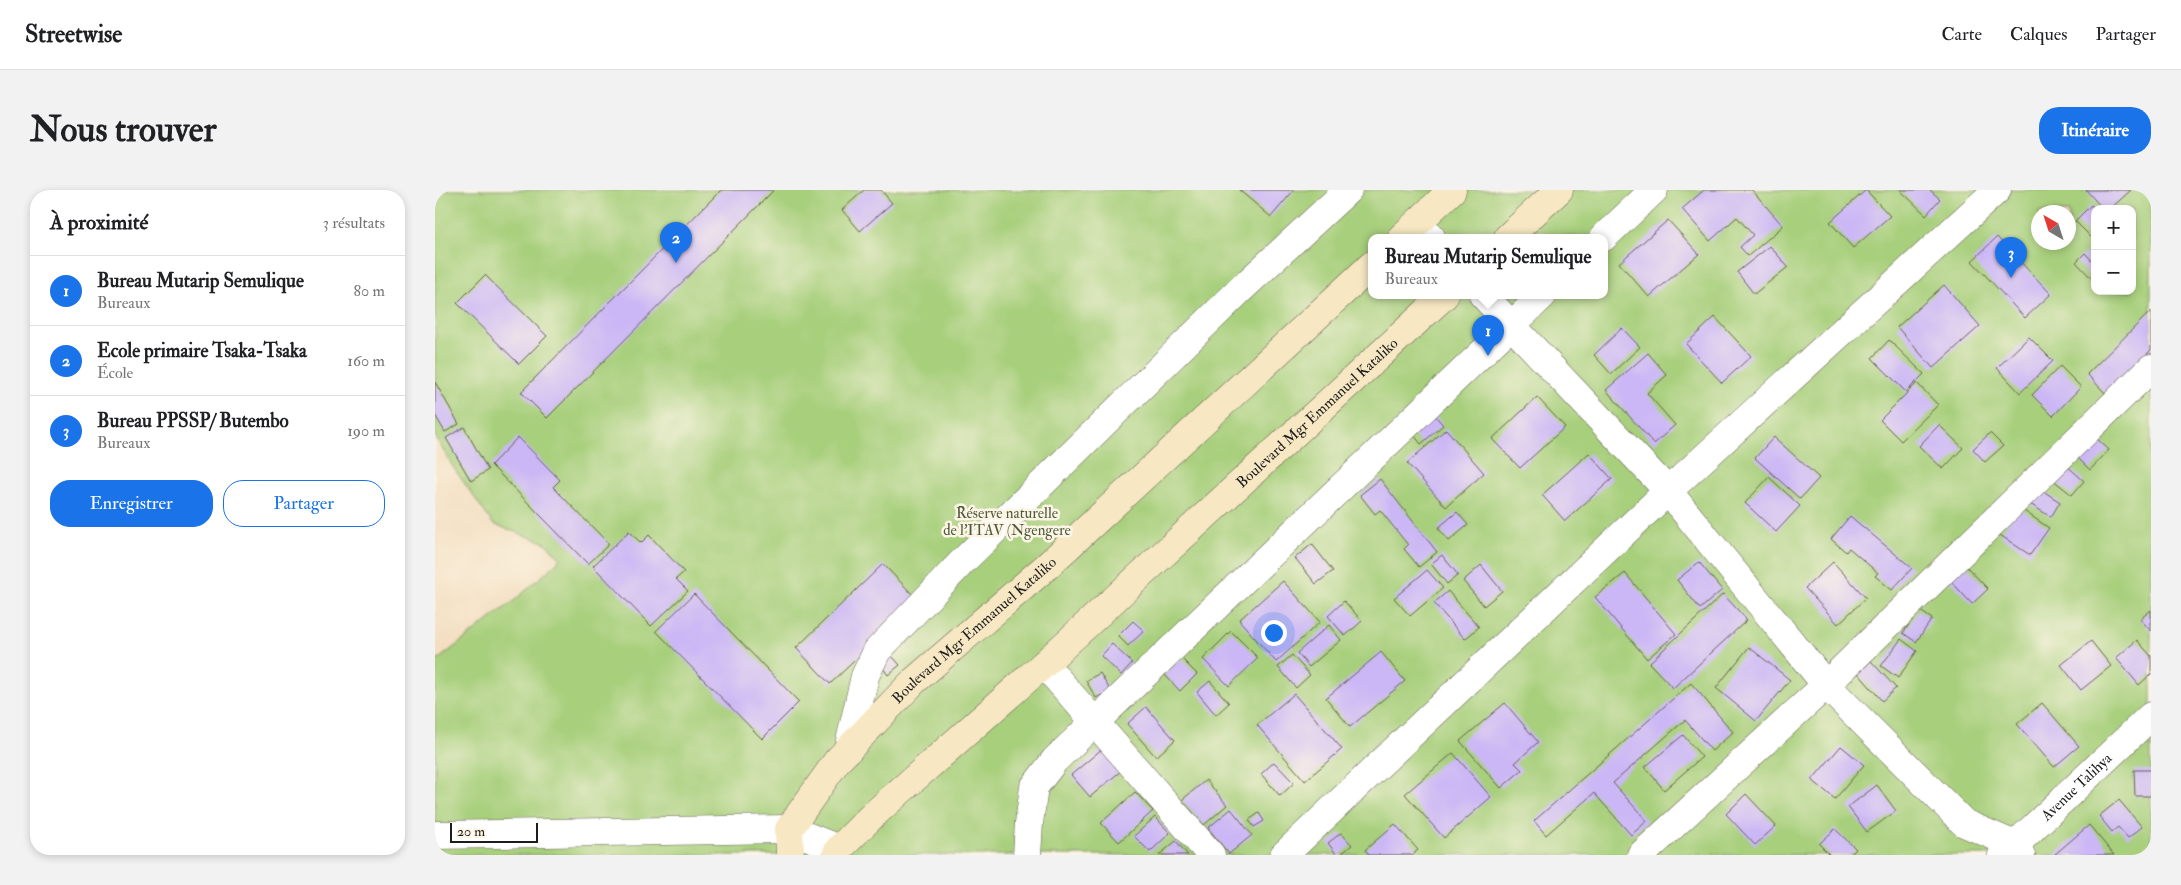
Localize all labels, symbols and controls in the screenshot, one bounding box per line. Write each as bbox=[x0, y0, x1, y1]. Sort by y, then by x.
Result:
text: Streetwise bbox=[25, 19, 122, 50]
text: Carte bbox=[1941, 23, 1982, 46]
text: Calques bbox=[2010, 23, 2067, 46]
text: Partager bbox=[2095, 23, 2156, 46]
button: Itinéraire bbox=[2039, 107, 2151, 154]
text: Nous trouver bbox=[30, 108, 217, 152]
north arrow bbox=[2031, 205, 2076, 250]
map controls bbox=[2091, 205, 2136, 295]
button: + bbox=[2091, 205, 2136, 250]
text: À proximité bbox=[50, 209, 148, 236]
text: 3 résultats bbox=[323, 213, 385, 233]
pin: 2 bbox=[660, 222, 692, 263]
popup bbox=[1368, 234, 1608, 299]
pin: 3 bbox=[1995, 237, 2027, 278]
text: Bureau Mutarip Semulique bbox=[1385, 245, 1591, 269]
button: − bbox=[2091, 250, 2136, 295]
text: Bureau Mutarip Semulique bbox=[97, 269, 304, 293]
text: Bureaux bbox=[1385, 269, 1438, 289]
text: 1 bbox=[63, 281, 69, 301]
text: 80 m bbox=[354, 281, 385, 301]
text: Bureaux bbox=[97, 293, 150, 313]
pin: 1 bbox=[1472, 315, 1504, 356]
street label: Boulevard Mgr Emmanuel Kataliko bbox=[1233, 334, 1402, 492]
text: Ecole primaire Tsaka-Tsaka bbox=[97, 339, 307, 363]
text: 2 bbox=[62, 351, 70, 371]
text: 160 m bbox=[347, 351, 385, 371]
text: École bbox=[97, 363, 133, 383]
text: Bureau PPSSP/ Butembo bbox=[97, 409, 289, 433]
text: 3 bbox=[63, 421, 69, 441]
text: 190 m bbox=[347, 421, 385, 441]
text: Bureaux bbox=[97, 433, 150, 453]
button: Enregistrer bbox=[50, 480, 213, 527]
button: Partager bbox=[223, 480, 385, 527]
park label: Réserve naturelle de l'ITAV (Ngengere bbox=[943, 504, 1071, 540]
street label: Boulevard Mgr Emmanuel Kataliko bbox=[888, 553, 1061, 708]
your location bbox=[1261, 620, 1287, 646]
street label: Avenue Talihya bbox=[2037, 749, 2117, 826]
scale bar bbox=[450, 820, 537, 843]
text: 20 m bbox=[457, 823, 485, 840]

